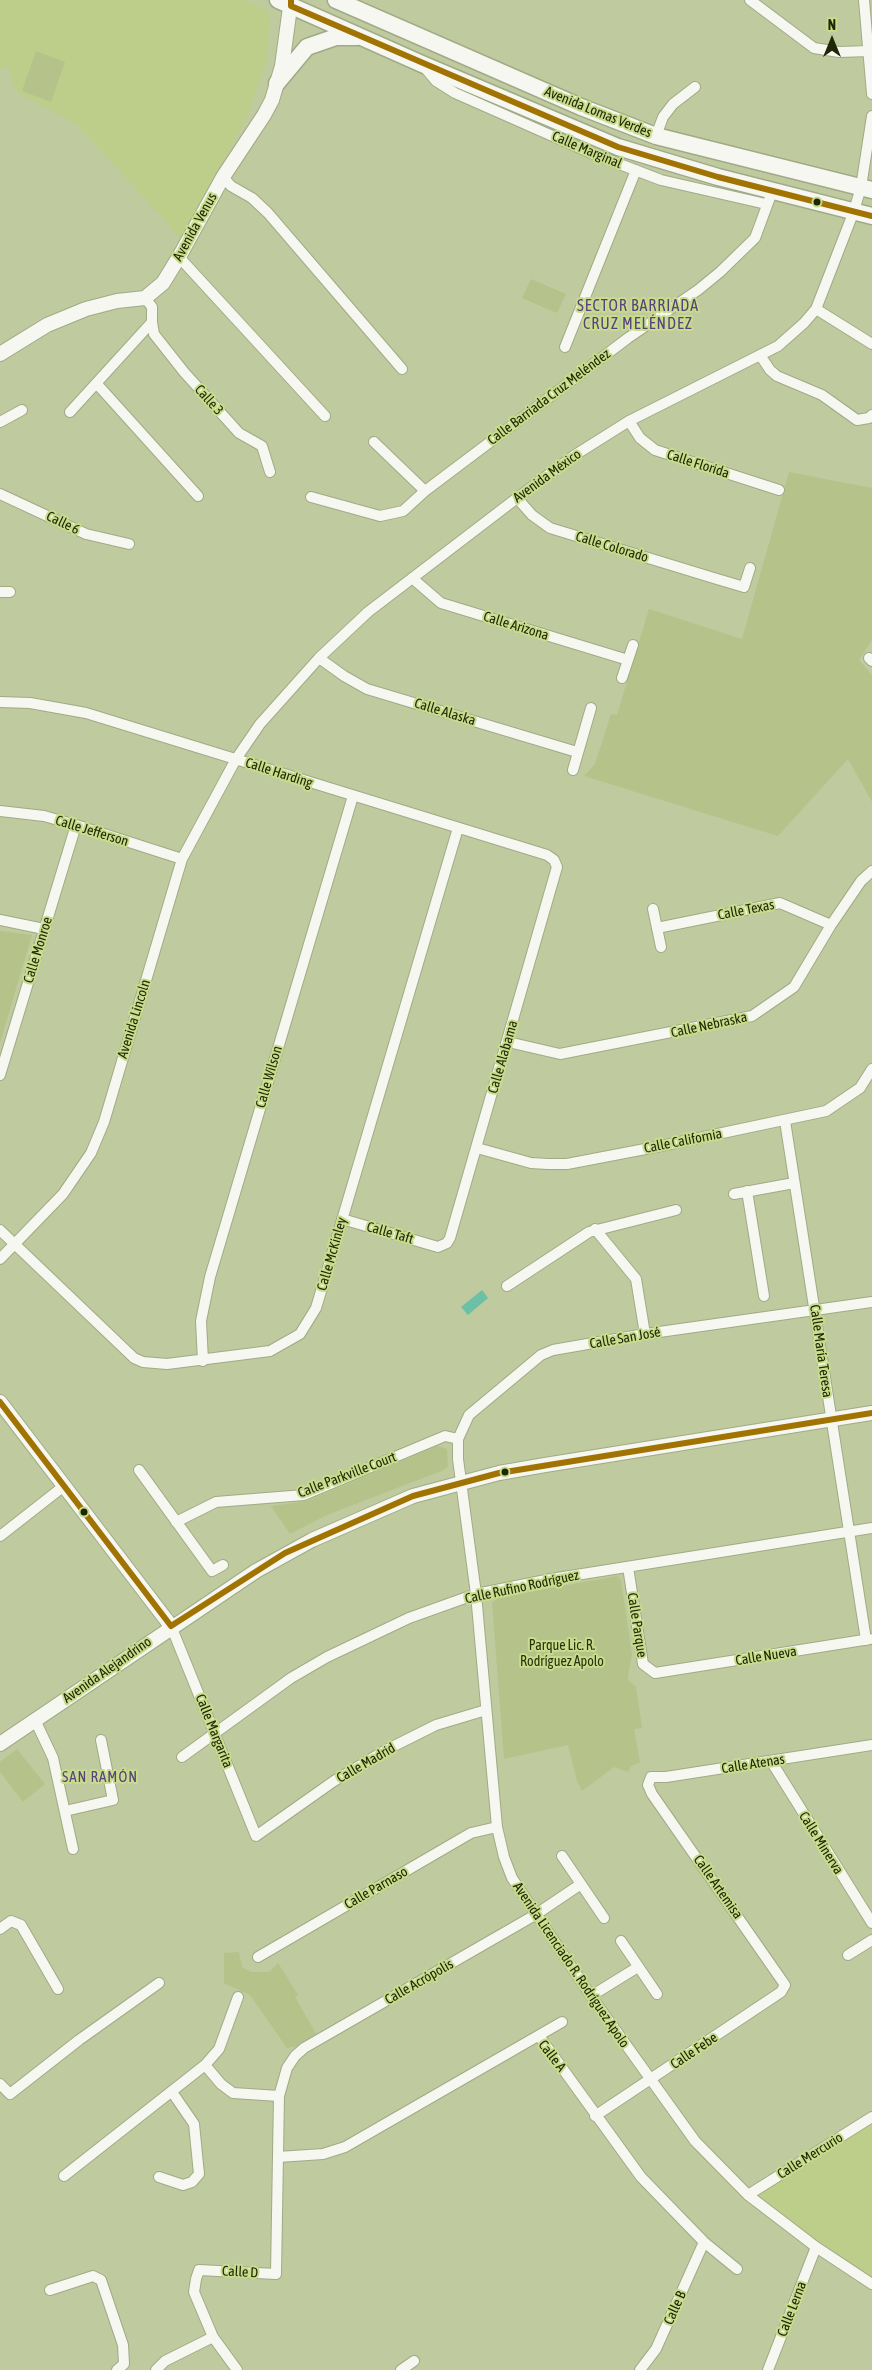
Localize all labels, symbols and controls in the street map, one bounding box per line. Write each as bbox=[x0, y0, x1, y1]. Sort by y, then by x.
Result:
north arrow bbox=[807, 15, 857, 65]
text: N bbox=[828, 17, 836, 33]
street label: Avenida Lomas Verdes bbox=[542, 83, 654, 141]
street label: Calle Marginal bbox=[550, 128, 624, 172]
street label: Avenida Venus bbox=[169, 190, 221, 264]
unlabelled marker bbox=[812, 197, 822, 207]
district label: SECTOR BARRIADA CRUZ MELÉNDEZ bbox=[575, 296, 701, 334]
street label: Calle Barriada Cruz Meléndez bbox=[484, 345, 614, 449]
street label: Calle 3 bbox=[191, 381, 227, 419]
street label: Avenida México bbox=[510, 446, 584, 506]
street label: Calle Florida bbox=[665, 446, 731, 482]
street label: Calle 6 bbox=[44, 508, 82, 538]
street label: Calle Colorado bbox=[574, 528, 650, 566]
street label: Calle Arizona bbox=[481, 608, 551, 644]
street label: Calle Alaska bbox=[412, 695, 478, 729]
street label: Calle Harding bbox=[243, 754, 315, 792]
street label: Calle Jefferson bbox=[53, 812, 131, 850]
street label: Calle Texas bbox=[716, 896, 776, 924]
street label: Calle Monroe bbox=[20, 915, 56, 985]
street label: Avenida Lincoln bbox=[114, 978, 154, 1060]
street label: Calle Nebraska bbox=[669, 1009, 749, 1041]
street label: Calle Alabama bbox=[485, 1019, 521, 1095]
street label: Calle Wilson bbox=[252, 1044, 286, 1110]
street label: Calle California bbox=[643, 1125, 723, 1157]
street label: Calle McKinley bbox=[314, 1215, 350, 1293]
street label: Calle Taft bbox=[365, 1218, 415, 1248]
street label: Calle María Teresa bbox=[806, 1303, 836, 1399]
street label: Calle San José bbox=[588, 1323, 662, 1353]
street label: Calle Parkville Court bbox=[295, 1449, 399, 1501]
unlabelled marker bbox=[500, 1467, 510, 1477]
unlabelled marker bbox=[79, 1507, 89, 1517]
street label: Calle Rufino Rodríguez bbox=[463, 1567, 581, 1607]
street label: Calle Parque bbox=[624, 1591, 650, 1659]
street label: Avenida Alejandrino bbox=[59, 1633, 155, 1707]
park label: Parque Lic. R. Rodríguez Apolo bbox=[520, 1638, 604, 1670]
street label: Calle Nueva bbox=[734, 1643, 798, 1669]
street label: Calle Margarita bbox=[192, 1692, 236, 1770]
street label: Calle Madrid bbox=[334, 1740, 398, 1786]
street label: Calle Atenas bbox=[720, 1751, 786, 1777]
district label: SAN RAMÓN bbox=[61, 1768, 139, 1786]
street label: Calle Minerva bbox=[795, 1809, 847, 1877]
street label: Calle Artemisa bbox=[690, 1852, 746, 1922]
street label: Calle Parnaso bbox=[341, 1863, 411, 1913]
street label: Avenida Licenciado R. Rodríguez Apolo bbox=[509, 1879, 633, 2051]
street label: Calle Acrópolis bbox=[382, 1956, 456, 2008]
street label: Calle Febe bbox=[667, 2029, 721, 2073]
street label: Calle A bbox=[535, 2037, 569, 2075]
street label: Calle Mercurio bbox=[774, 2129, 846, 2183]
street label: Calle D bbox=[221, 2263, 259, 2281]
street label: Calle Lerna bbox=[774, 2279, 810, 2339]
street label: Calle B bbox=[660, 2289, 690, 2327]

